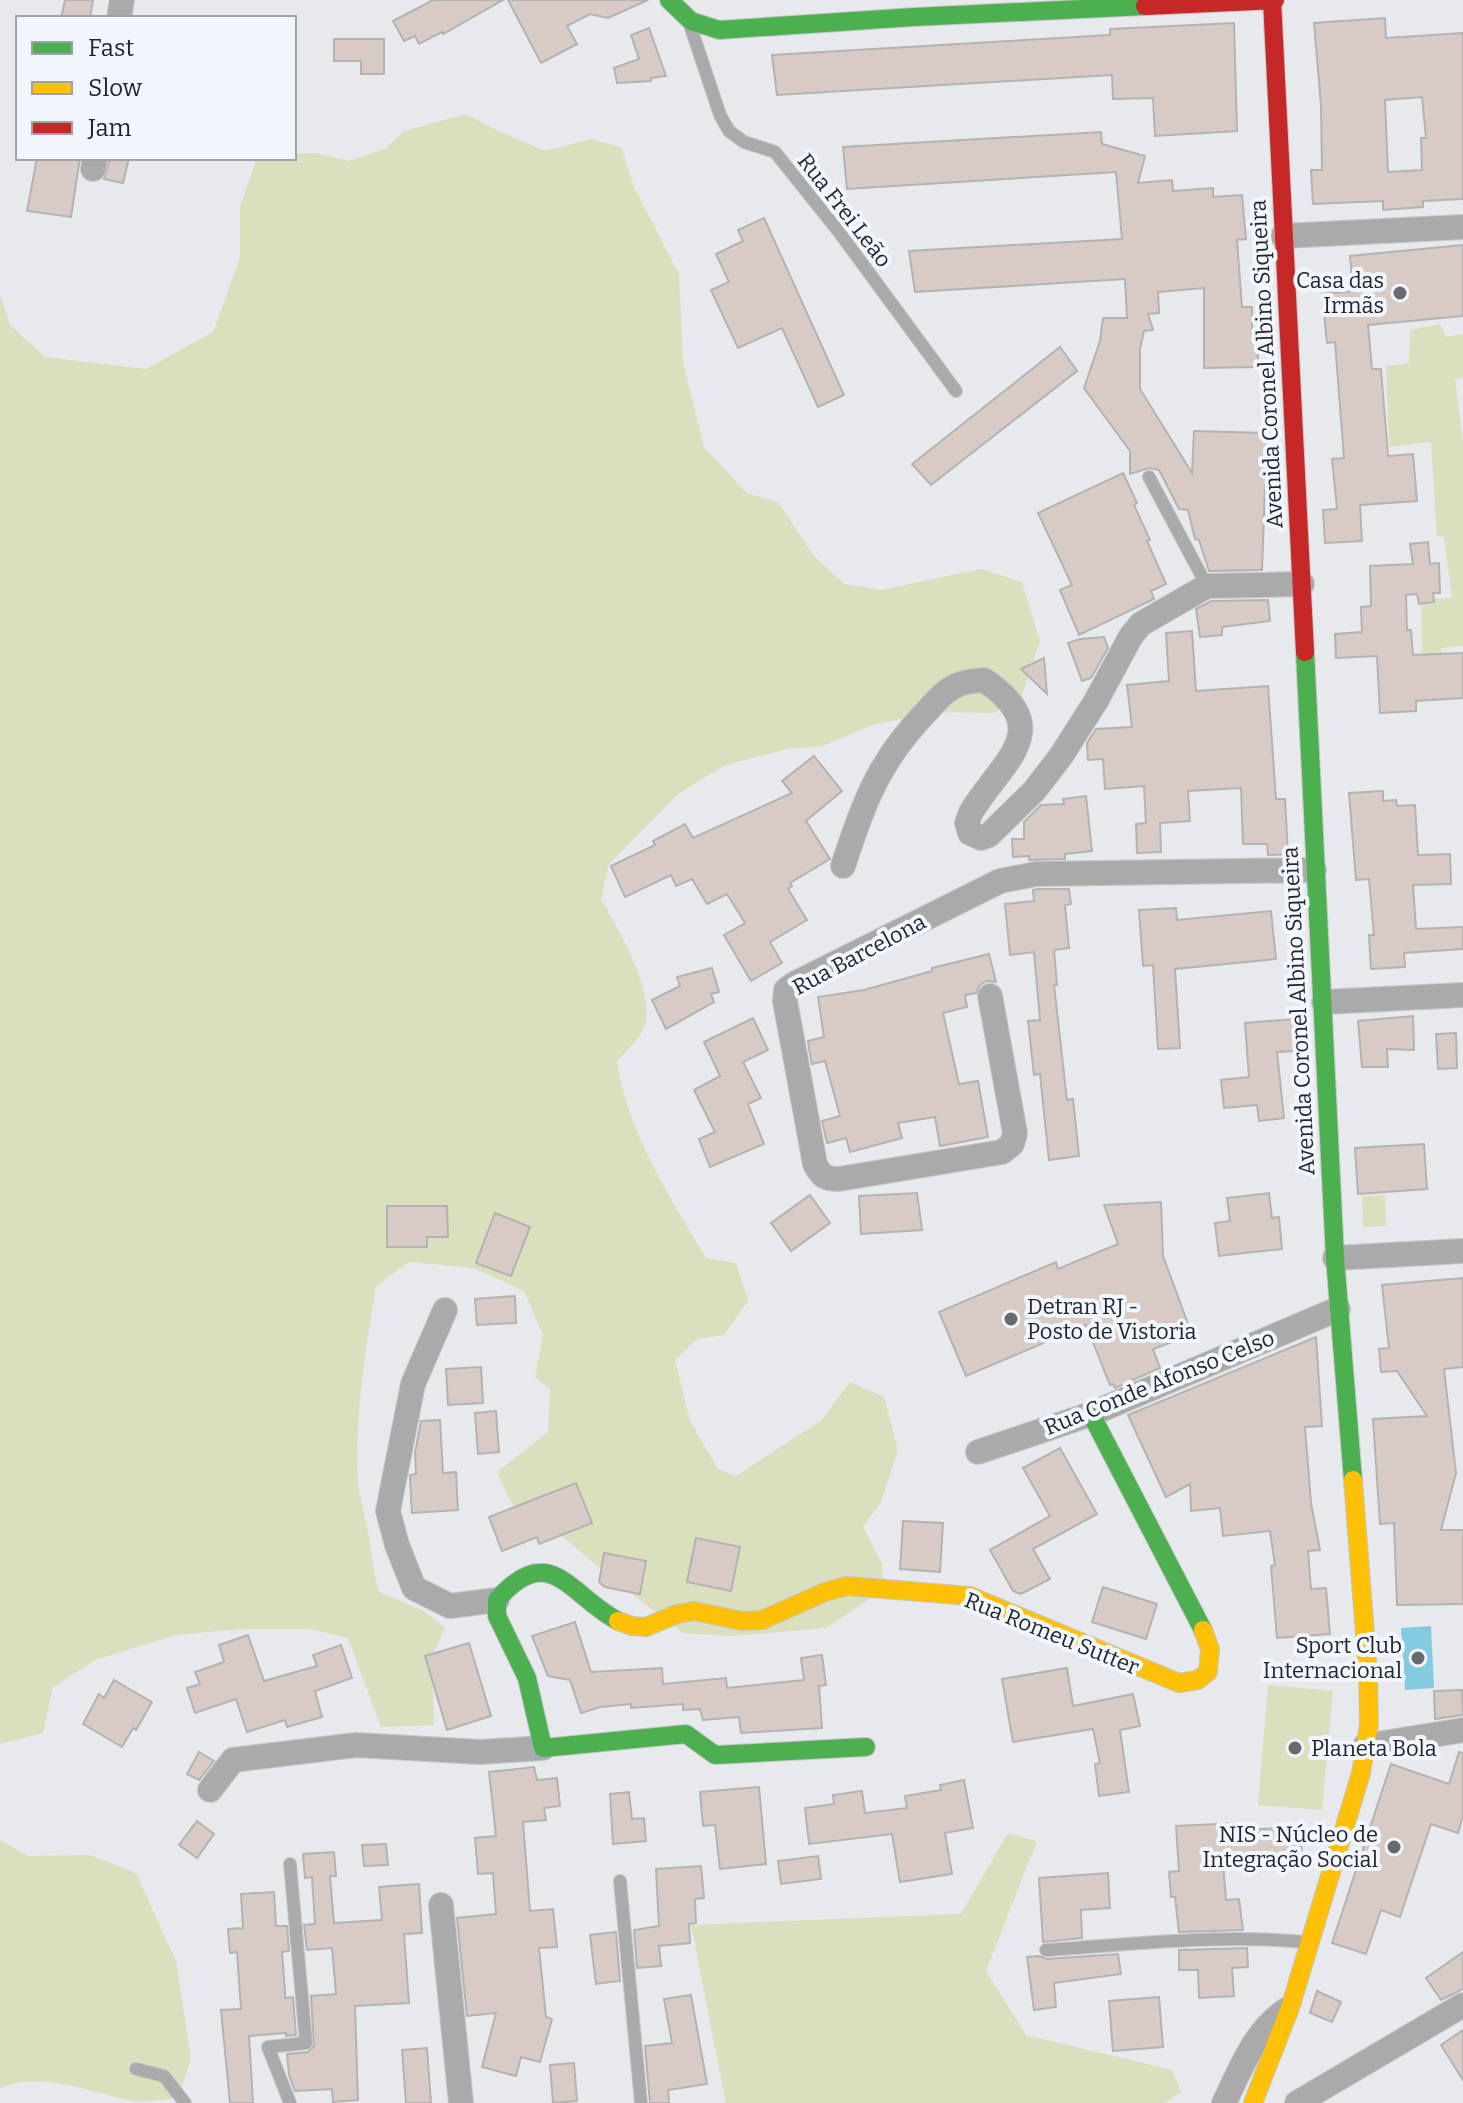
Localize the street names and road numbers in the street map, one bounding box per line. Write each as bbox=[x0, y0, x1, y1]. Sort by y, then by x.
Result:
street label: Rua Frei Leão bbox=[792, 148, 897, 273]
street label: Avenida Coronel Albino Siqueira bbox=[1244, 199, 1289, 529]
street label: Avenida Coronel Albino Siqueira bbox=[1276, 846, 1321, 1176]
street label: Rua Barcelona bbox=[788, 908, 930, 1001]
street label: Rua Conde Afonso Celso bbox=[1040, 1324, 1278, 1441]
street label: Rua Romeu Sutter bbox=[961, 1586, 1143, 1681]

